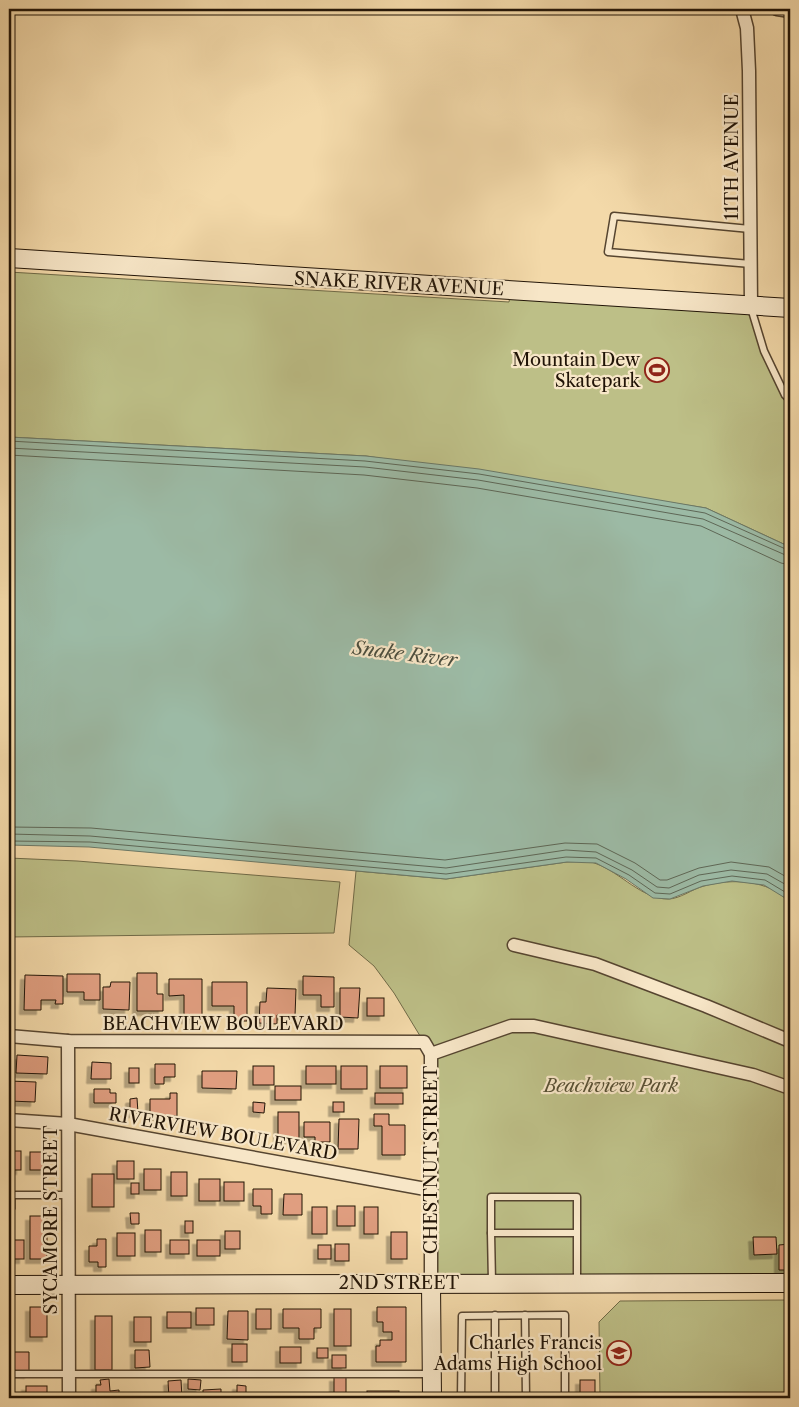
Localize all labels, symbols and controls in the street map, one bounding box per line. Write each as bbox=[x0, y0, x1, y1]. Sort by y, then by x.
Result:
street label: 11TH AVENUE bbox=[721, 94, 743, 220]
street label: SNAKE RIVER AVENUE bbox=[293, 268, 505, 300]
place label: Mountain Dew Skatepark bbox=[512, 349, 642, 392]
sports icon: Mountain Dew Skatepark bbox=[644, 357, 670, 383]
water label: Snake River bbox=[350, 636, 460, 672]
street label: BEACHVIEW BOULEVARD bbox=[102, 1013, 344, 1035]
street label: CHESTNUT STREET bbox=[420, 1065, 442, 1254]
park label: Beachview Park bbox=[542, 1075, 679, 1097]
street label: RIVERVIEW BOULEVARD bbox=[107, 1103, 339, 1165]
street label: SYCAMORE STREET bbox=[40, 1125, 62, 1314]
street label: 2ND STREET bbox=[339, 1272, 460, 1294]
place label: Charles Francis Adams High School bbox=[433, 1332, 602, 1375]
school or university icon: Charles Francis Adams High School bbox=[606, 1340, 632, 1366]

